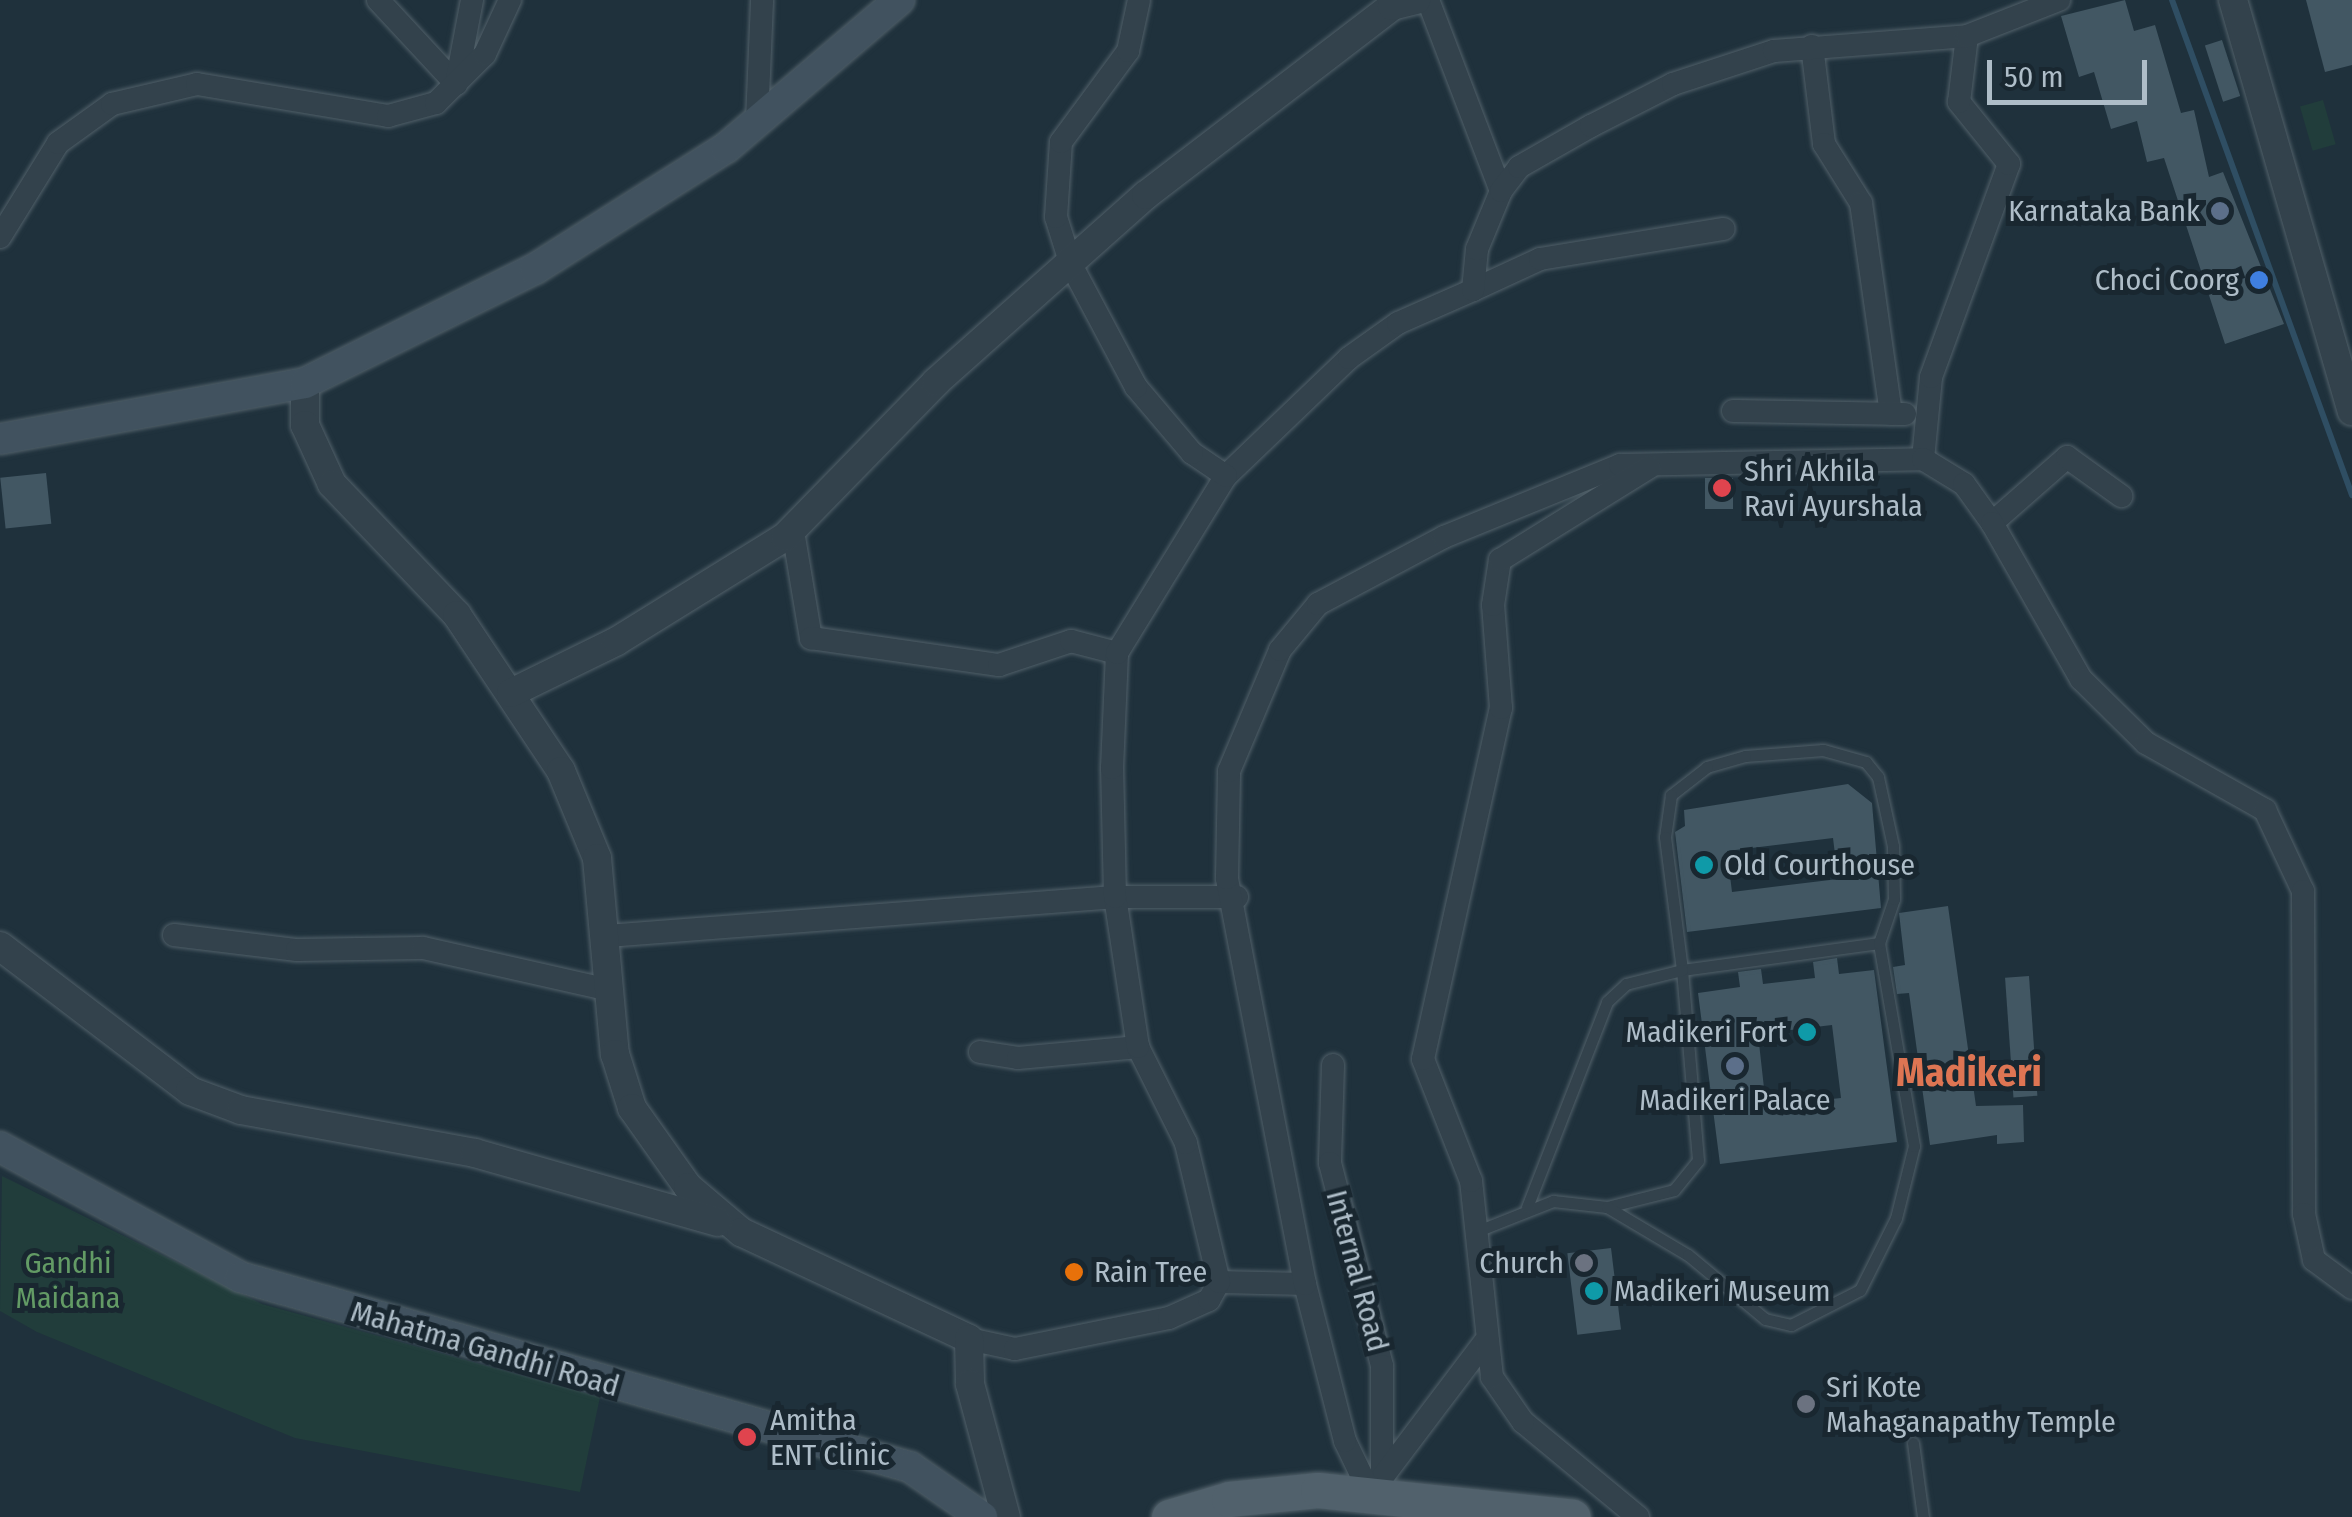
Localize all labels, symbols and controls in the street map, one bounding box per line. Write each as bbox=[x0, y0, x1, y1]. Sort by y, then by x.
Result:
scale bar bbox=[1992, 40, 2152, 102]
text: 50 m bbox=[2004, 59, 2064, 95]
place label: Karnataka Bank bbox=[2008, 193, 2200, 229]
marker: Karnataka Bank bbox=[2209, 200, 2231, 222]
place label: Choci Coorg bbox=[2095, 262, 2239, 298]
marker: Choci Coorg bbox=[2248, 269, 2270, 291]
place label: Shri Akhila Ravi Ayurshala bbox=[1744, 453, 1923, 524]
marker: Shri Akhila Ravi Ayurshala bbox=[1709, 475, 1735, 501]
place label: Old Courthouse bbox=[1724, 847, 1915, 883]
marker: Old Courthouse bbox=[1693, 854, 1715, 876]
place label: Madikeri Fort bbox=[1626, 1014, 1787, 1050]
marker: Madikeri Fort bbox=[1796, 1021, 1818, 1043]
district label: Madikeri bbox=[1896, 1049, 2042, 1097]
marker: Madikeri Palace bbox=[1724, 1055, 1746, 1077]
place label: Madikeri Palace bbox=[1639, 1082, 1831, 1118]
street label: Internal Road bbox=[1318, 1186, 1396, 1356]
park label: Gandhi Maidana bbox=[16, 1245, 120, 1316]
place label: Church bbox=[1479, 1245, 1564, 1281]
marker: Church bbox=[1573, 1252, 1595, 1274]
place label: Rain Tree bbox=[1094, 1254, 1207, 1290]
marker: Rain Tree bbox=[1063, 1261, 1085, 1283]
place label: Madikeri Museum bbox=[1614, 1273, 1831, 1309]
marker: Madikeri Museum bbox=[1583, 1280, 1605, 1302]
street label: Mahatma Gandhi Road bbox=[347, 1293, 623, 1405]
place label: Sri Kote Mahaganapathy Temple bbox=[1826, 1369, 2116, 1440]
marker: Sri Kote Mahaganapathy Temple bbox=[1795, 1393, 1817, 1415]
place label: Amitha ENT Clinic bbox=[770, 1402, 890, 1472]
marker: Amitha ENT Clinic bbox=[734, 1424, 760, 1450]

